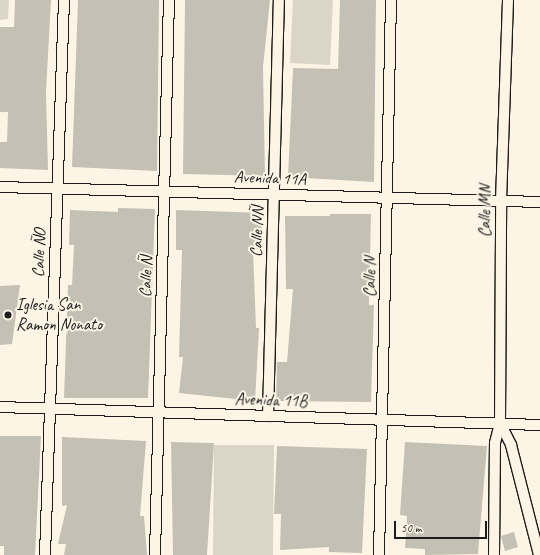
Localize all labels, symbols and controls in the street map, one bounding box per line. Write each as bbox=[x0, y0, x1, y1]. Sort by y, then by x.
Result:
street label: Avenida 11A bbox=[234, 167, 306, 189]
street label: Calle MN bbox=[474, 184, 496, 238]
street label: Calle NÑ bbox=[246, 206, 268, 258]
street label: Calle ÑO bbox=[28, 228, 50, 278]
street label: Calle Ñ bbox=[135, 256, 157, 298]
street label: Calle N bbox=[359, 256, 381, 298]
place label: Iglesia San Ramon Nonato bbox=[16, 295, 102, 335]
marker: Iglesia San Ramon Nonato bbox=[3, 310, 13, 320]
street label: Avenida 11B bbox=[234, 389, 308, 411]
scale bar bbox=[396, 513, 489, 539]
text: 50 m bbox=[401, 520, 421, 536]

